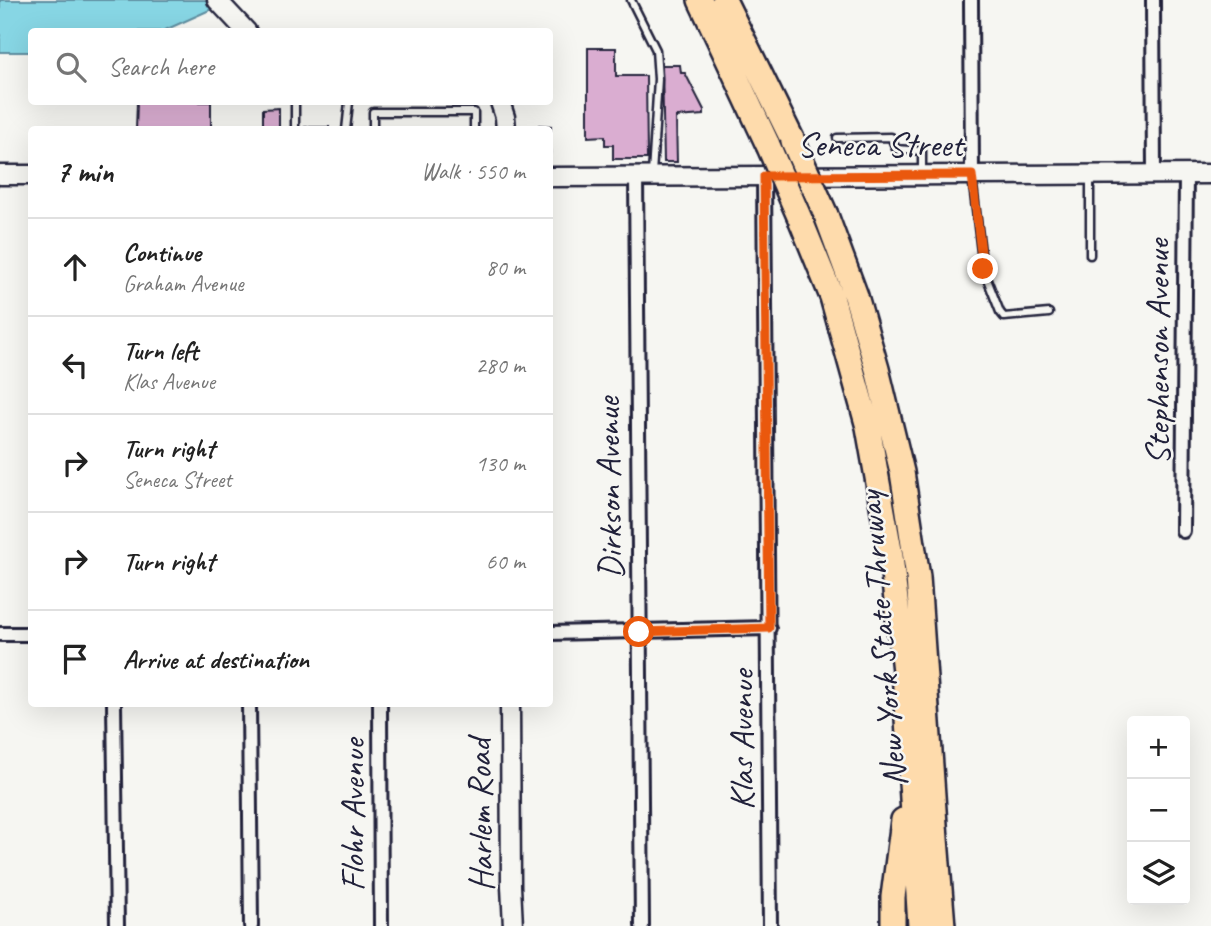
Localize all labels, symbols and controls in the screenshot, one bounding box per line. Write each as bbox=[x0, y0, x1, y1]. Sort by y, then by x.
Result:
search box bbox=[28, 28, 553, 105]
icon: search bbox=[52, 48, 90, 86]
text: Search here bbox=[108, 50, 214, 83]
street label: Seneca Street bbox=[797, 122, 966, 167]
text: 7 min bbox=[56, 153, 113, 191]
text: Walk · 550 m bbox=[421, 157, 525, 186]
text: Continue bbox=[123, 236, 201, 269]
street label: Stephenson Avenue bbox=[1135, 236, 1180, 465]
icon: ahead bbox=[56, 248, 94, 286]
text: 80 m bbox=[486, 253, 525, 282]
route end bbox=[967, 253, 998, 284]
text: Graham Avenue bbox=[123, 269, 243, 298]
text: Turn left bbox=[123, 334, 198, 367]
icon: left bbox=[56, 346, 94, 384]
text: 280 m bbox=[476, 351, 525, 380]
text: Klas Avenue bbox=[123, 367, 215, 396]
street label: Dirkson Avenue bbox=[585, 394, 633, 579]
text: Turn right bbox=[123, 432, 214, 465]
icon: right bbox=[56, 444, 94, 482]
text: 130 m bbox=[476, 449, 525, 478]
text: Seneca Street bbox=[123, 465, 232, 494]
street label: New York State Thruway bbox=[846, 486, 917, 789]
icon: right bbox=[56, 542, 94, 580]
text: Turn right bbox=[123, 545, 214, 578]
text: 60 m bbox=[486, 547, 525, 576]
route start bbox=[623, 616, 654, 647]
icon: arrive bbox=[56, 640, 94, 678]
text: Arrive at destination bbox=[123, 643, 309, 676]
street label: Klas Avenue bbox=[719, 667, 764, 810]
map controls bbox=[1127, 716, 1190, 905]
button: + bbox=[1127, 716, 1190, 779]
street label: Harlem Road bbox=[456, 733, 504, 892]
street label: Flohr Avenue bbox=[330, 736, 375, 891]
button: − bbox=[1127, 779, 1190, 842]
button: layers bbox=[1127, 842, 1190, 905]

